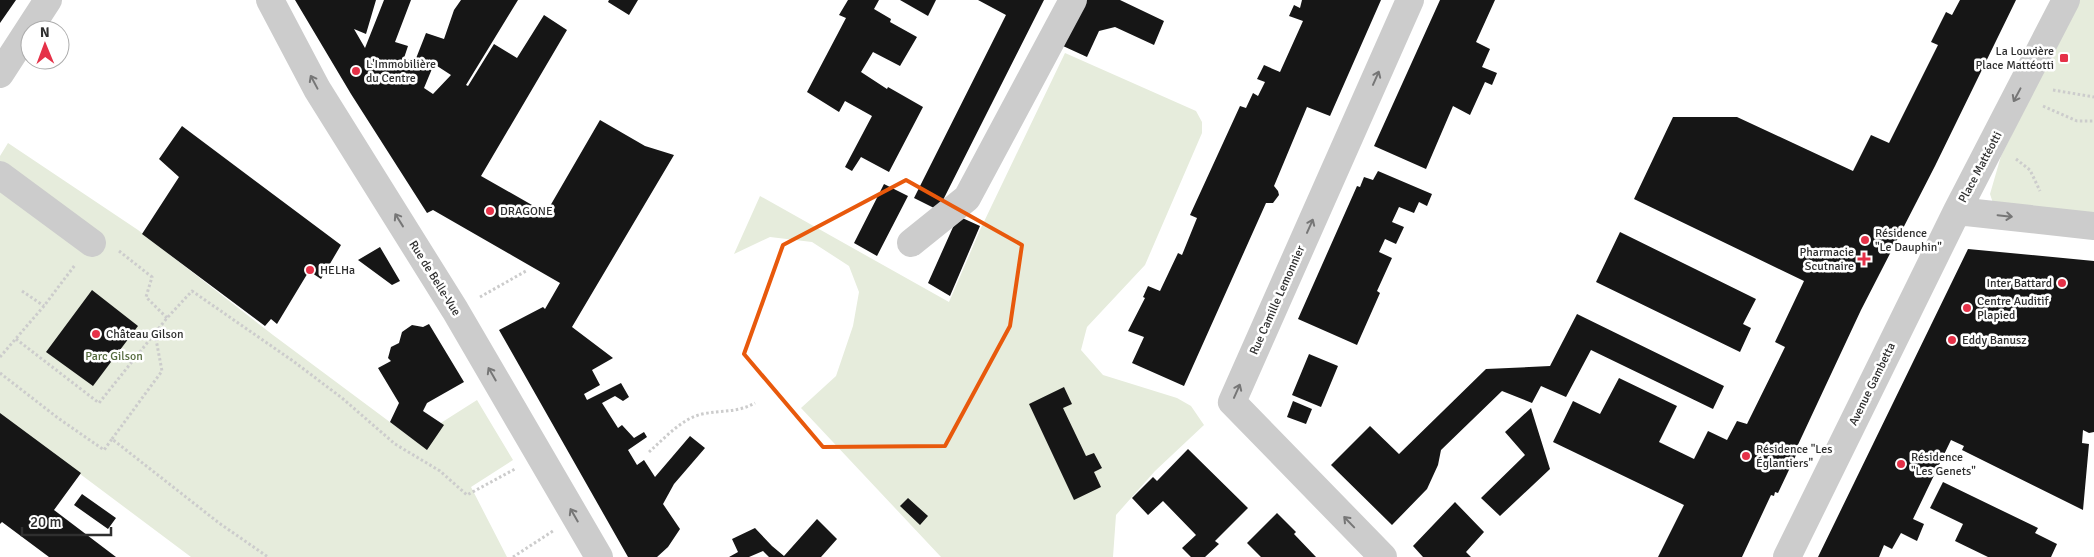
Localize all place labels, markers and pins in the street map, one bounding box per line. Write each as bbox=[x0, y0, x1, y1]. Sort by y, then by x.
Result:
place label: La Louvière Place Mattéotti bbox=[1976, 44, 2054, 73]
marker: La Louvière Place Mattéotti bbox=[2058, 52, 2070, 64]
place label: L'Immobilière du Centre bbox=[366, 57, 436, 86]
marker: L'Immobilière du Centre bbox=[350, 65, 362, 77]
place label: DRAGONE bbox=[500, 204, 553, 219]
marker: DRAGONE bbox=[484, 205, 496, 217]
place label: Résidence "Le Dauphin" bbox=[1875, 226, 1942, 255]
marker: Résidence "Le Dauphin" bbox=[1859, 234, 1871, 246]
place label: Pharmacie Scutnaire bbox=[1800, 245, 1854, 274]
marker: Pharmacie Scutnaire bbox=[1858, 253, 1870, 265]
place label: HELHa bbox=[320, 263, 355, 278]
marker: HELHa bbox=[304, 264, 316, 276]
place label: Inter Battard bbox=[1986, 276, 2052, 291]
marker: Inter Battard bbox=[2056, 277, 2068, 289]
place label: Centre Auditif Plapied bbox=[1977, 294, 2050, 323]
marker: Centre Auditif Plapied bbox=[1961, 302, 1973, 314]
place label: Château Gilson bbox=[106, 327, 184, 342]
marker: Château Gilson bbox=[90, 328, 102, 340]
place label: Eddy Banusz bbox=[1962, 333, 2027, 348]
marker: Eddy Banusz bbox=[1946, 334, 1958, 346]
place label: Résidence "Les Églantiers" bbox=[1756, 442, 1833, 471]
marker: Résidence "Les Églantiers" bbox=[1740, 450, 1752, 462]
place label: Résidence "Les Genets" bbox=[1911, 450, 1976, 479]
marker: Résidence "Les Genets" bbox=[1895, 458, 1907, 470]

